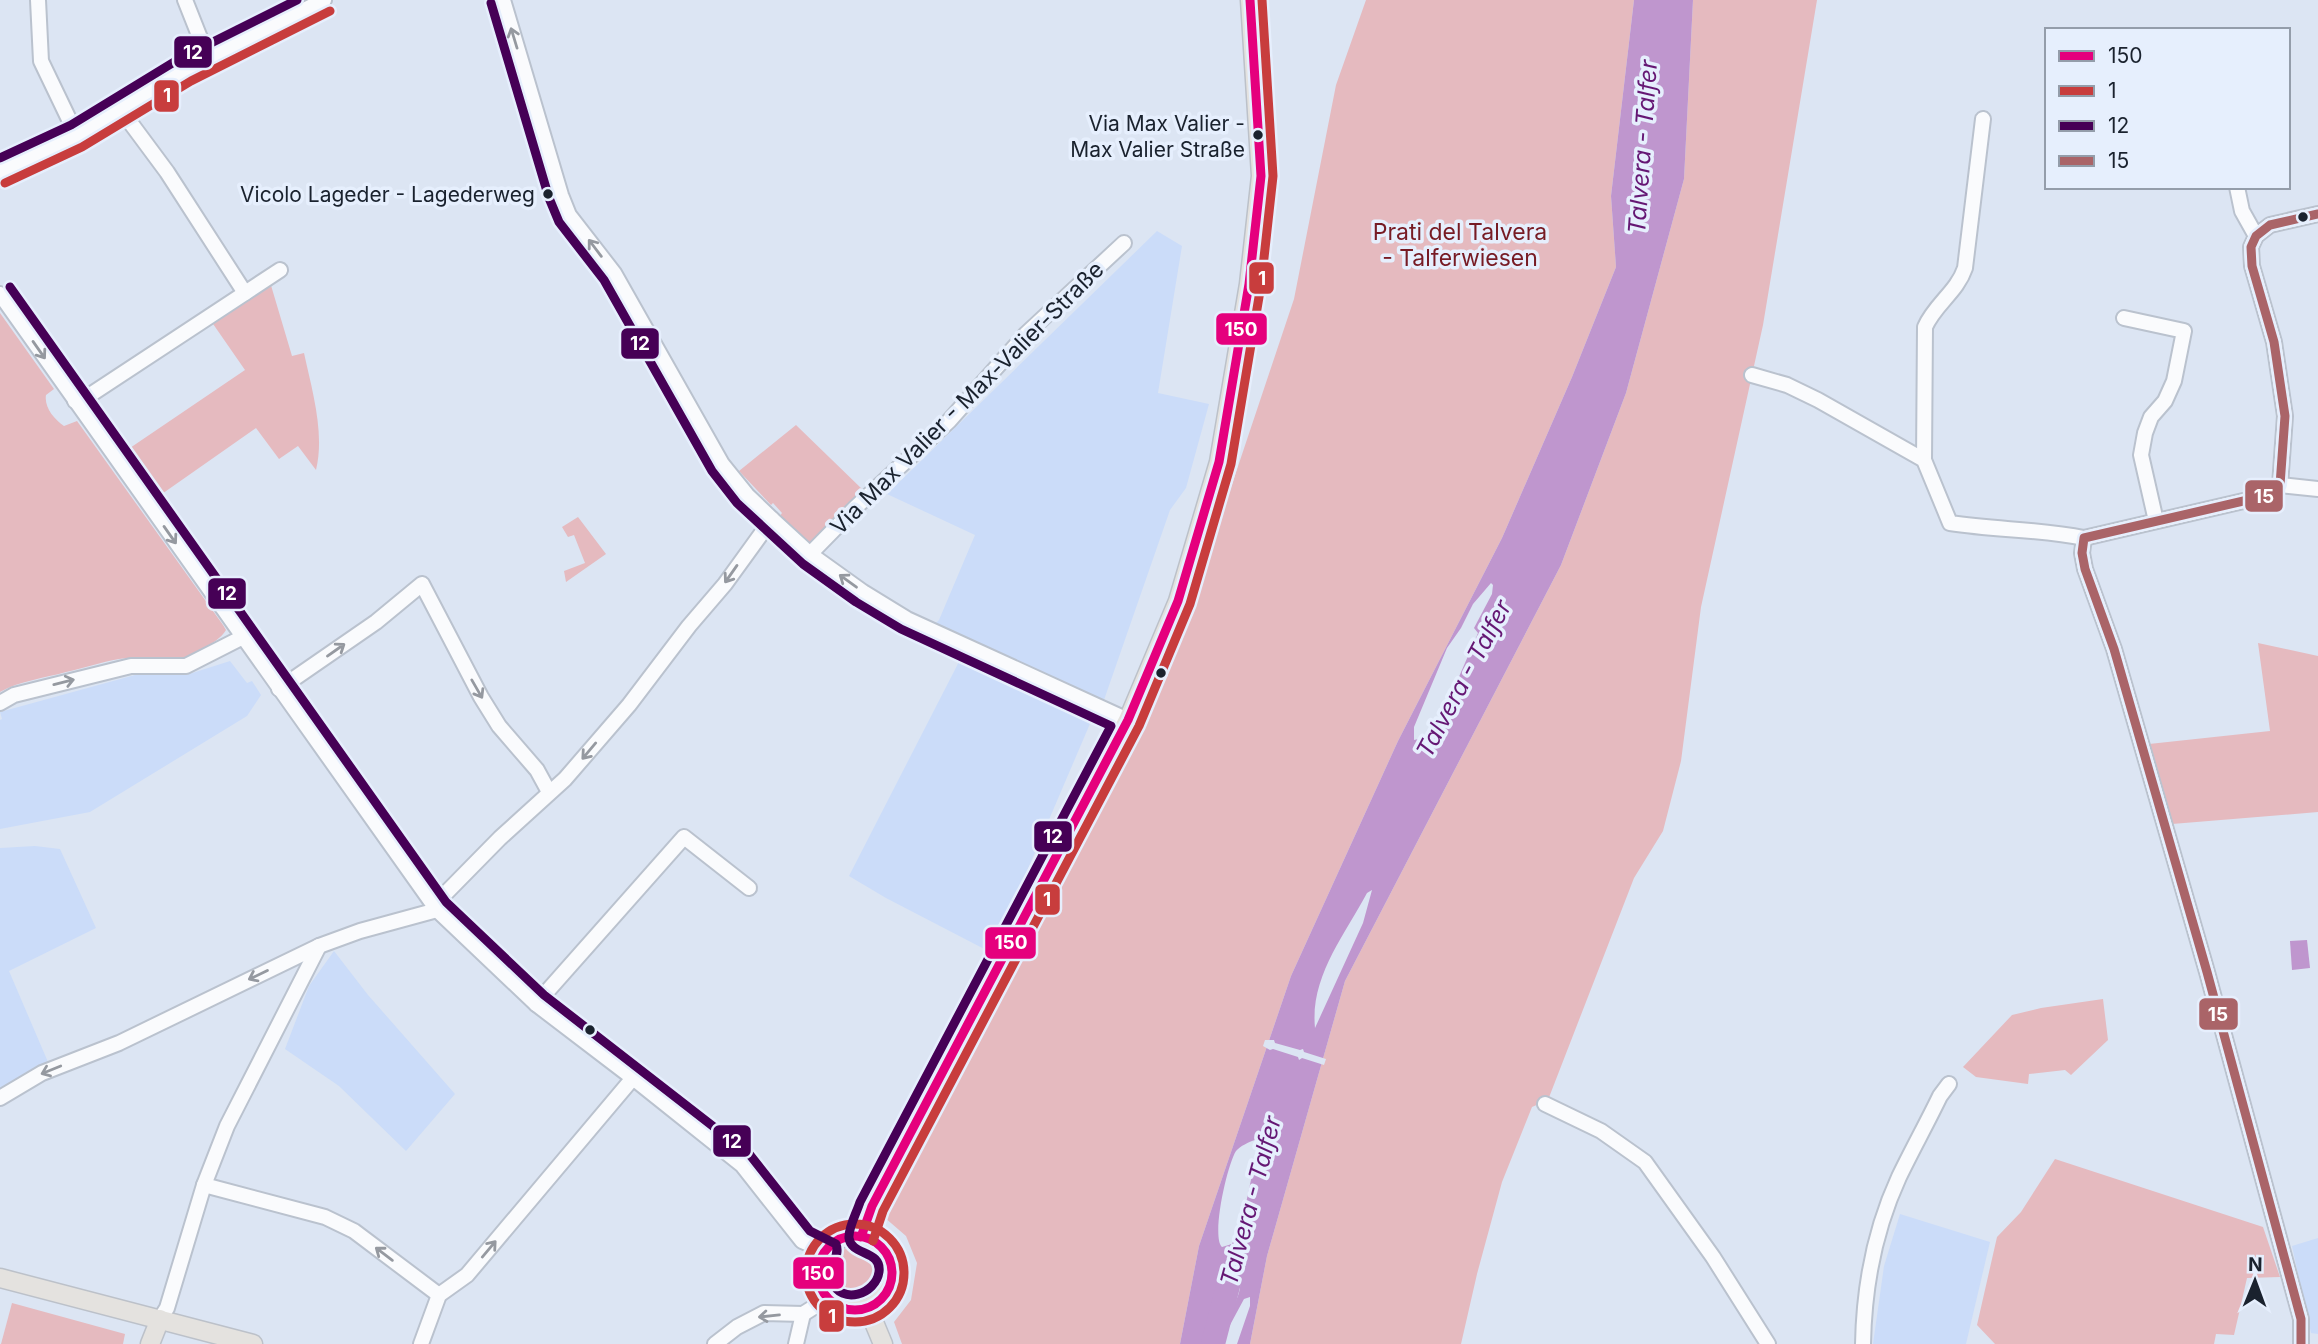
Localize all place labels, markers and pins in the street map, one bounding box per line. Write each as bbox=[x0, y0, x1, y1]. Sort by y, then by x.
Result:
place label: Via Max Valier - Max Valier Straße bbox=[1070, 111, 1245, 162]
marker: Via Max Valier - Max Valier Straße bbox=[1251, 128, 1265, 142]
place label: Vicolo Lageder - Lagederweg bbox=[240, 182, 535, 207]
marker: Vicolo Lageder - Lagederweg bbox=[541, 187, 555, 201]
unlabelled marker bbox=[2296, 210, 2310, 224]
unlabelled marker bbox=[1154, 666, 1168, 680]
unlabelled marker bbox=[583, 1023, 597, 1037]

